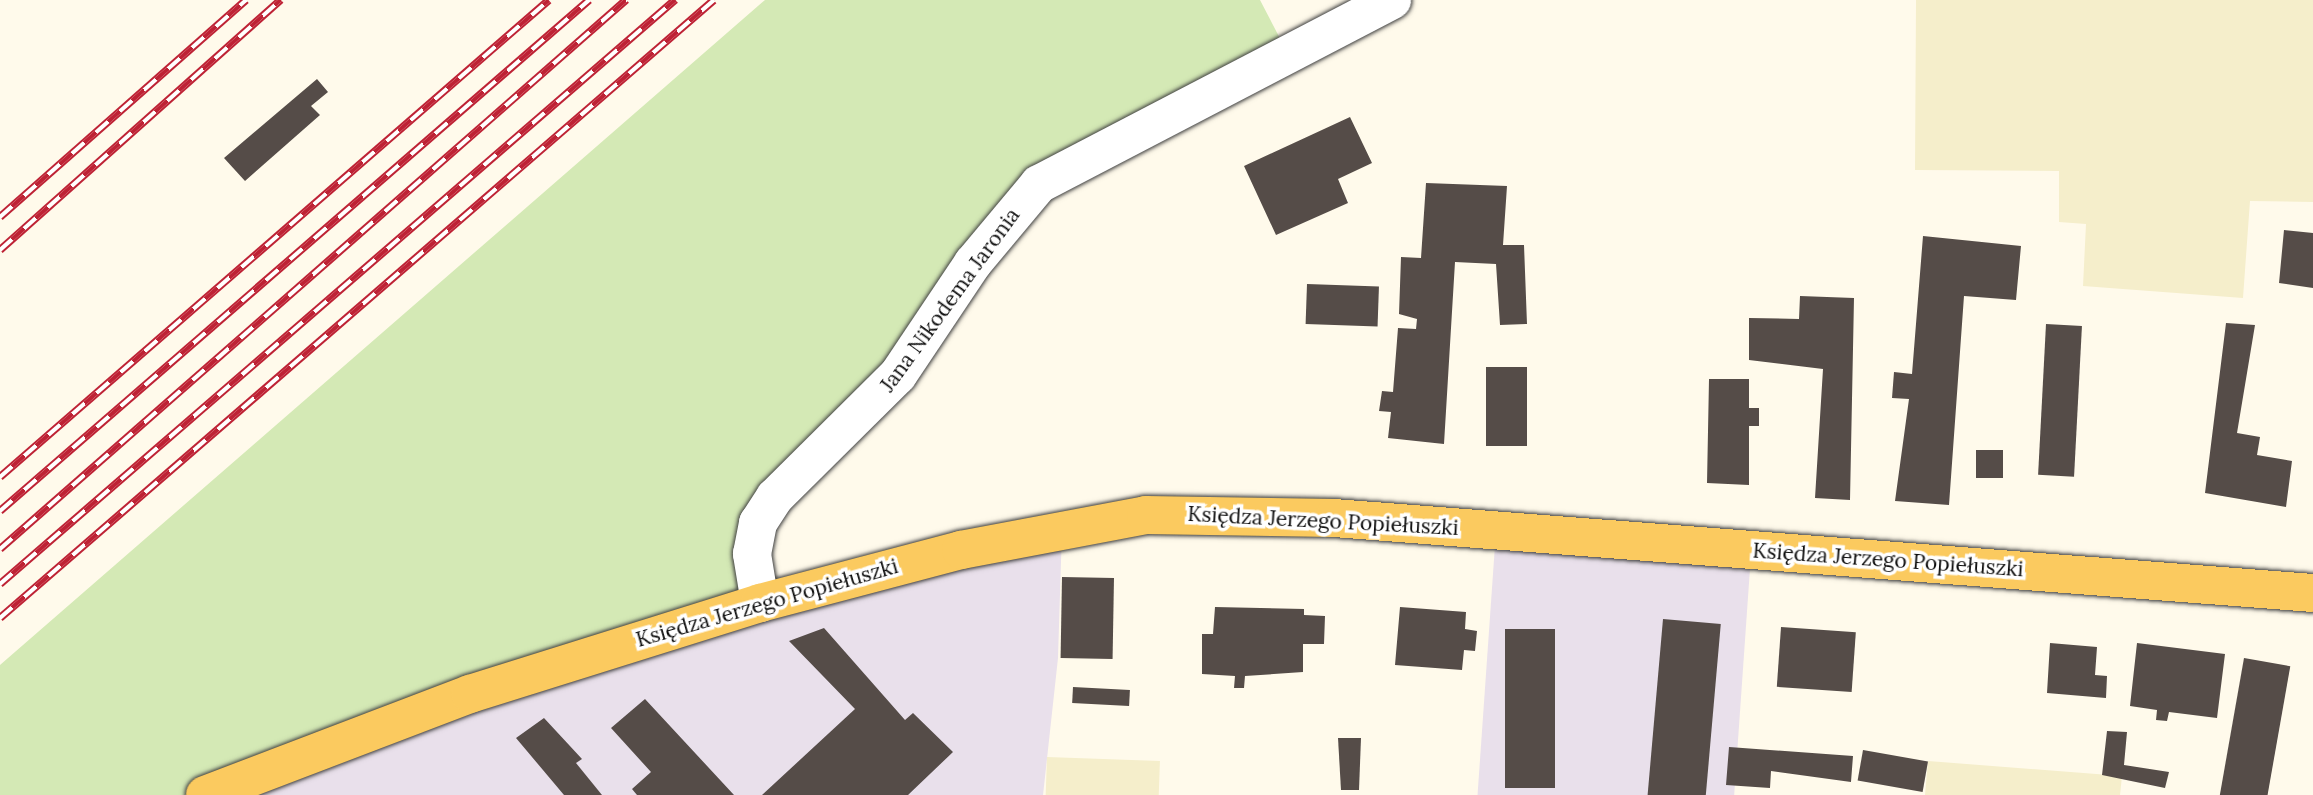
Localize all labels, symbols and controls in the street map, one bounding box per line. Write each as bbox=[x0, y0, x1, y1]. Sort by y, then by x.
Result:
street label: Jana Nikodema Jaronia bbox=[875, 203, 1025, 397]
street label: Księdza Jerzego Popiełuszki bbox=[1187, 501, 1459, 541]
street label: Księdza Jerzego Popiełuszki bbox=[1752, 538, 2024, 582]
street label: Księdza Jerzego Popiełuszki bbox=[633, 553, 901, 653]

